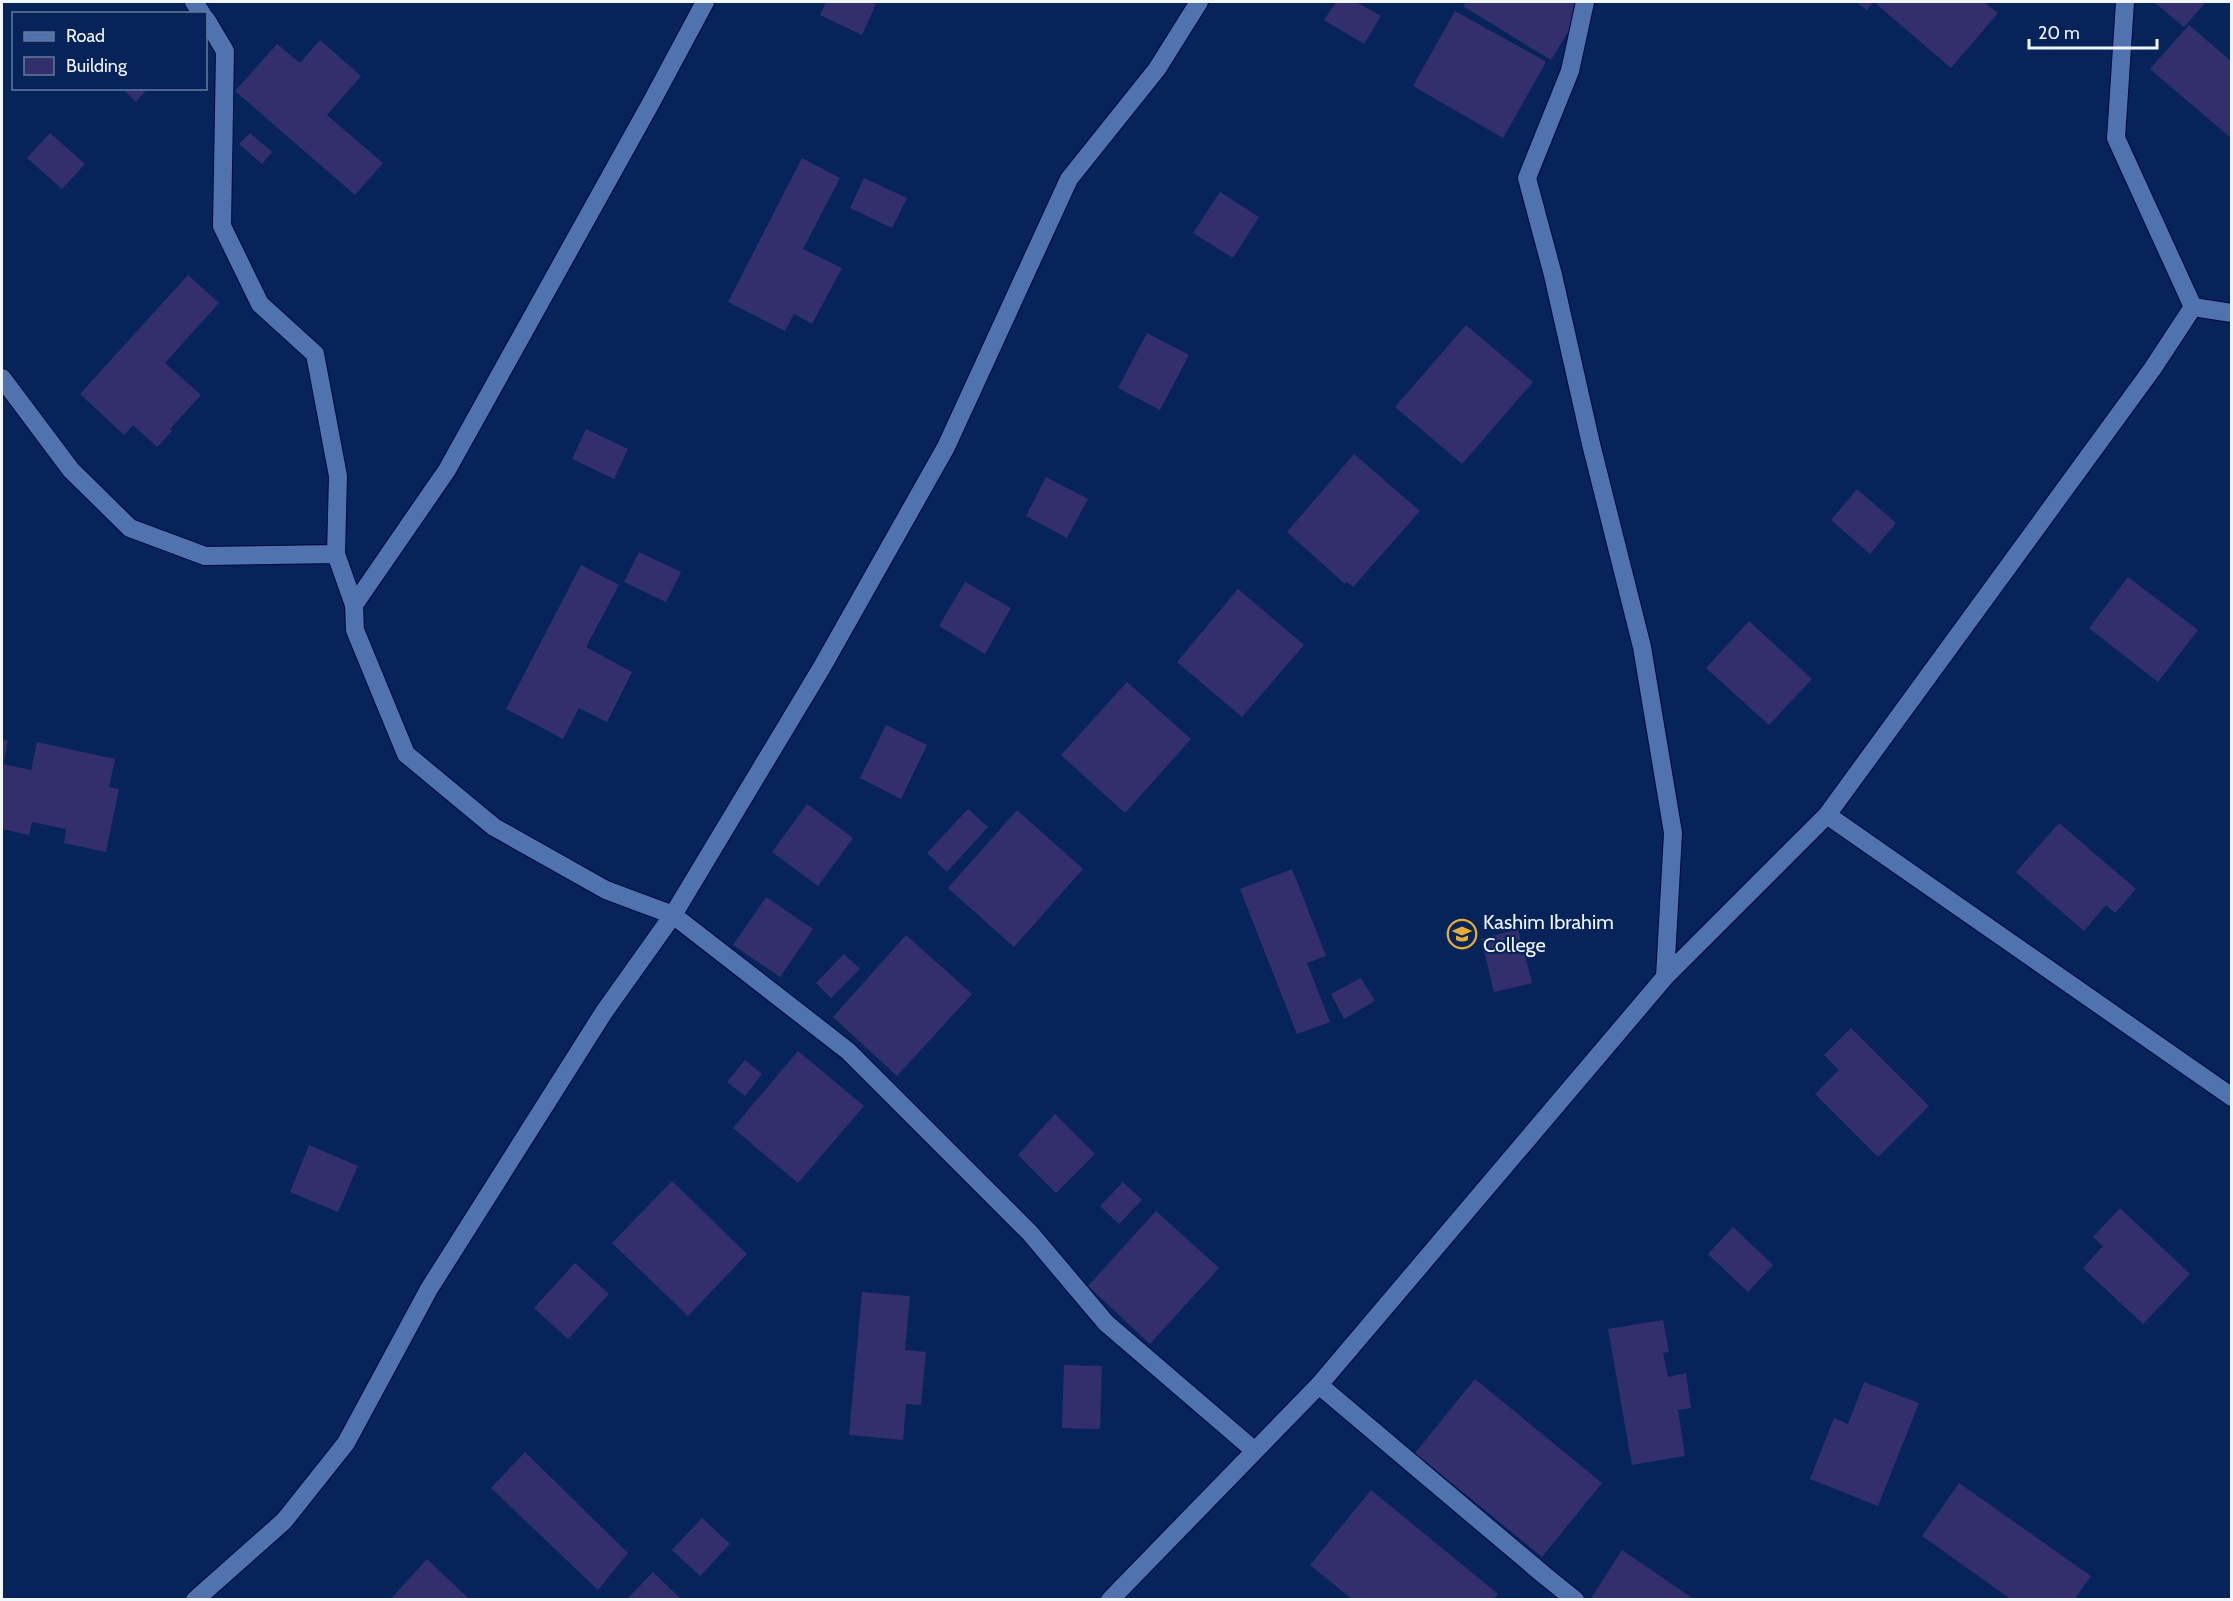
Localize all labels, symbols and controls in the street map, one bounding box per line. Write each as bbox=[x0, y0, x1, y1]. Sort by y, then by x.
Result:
legend bbox=[12, 12, 207, 90]
scale bar bbox=[2029, 12, 2156, 50]
text: 20 m bbox=[2038, 22, 2080, 44]
text: Road bbox=[66, 25, 105, 47]
text: Building bbox=[66, 55, 128, 77]
place label: Kashim Ibrahim College bbox=[1483, 910, 1614, 957]
school or university icon: Kashim Ibrahim College bbox=[1446, 918, 1478, 950]

